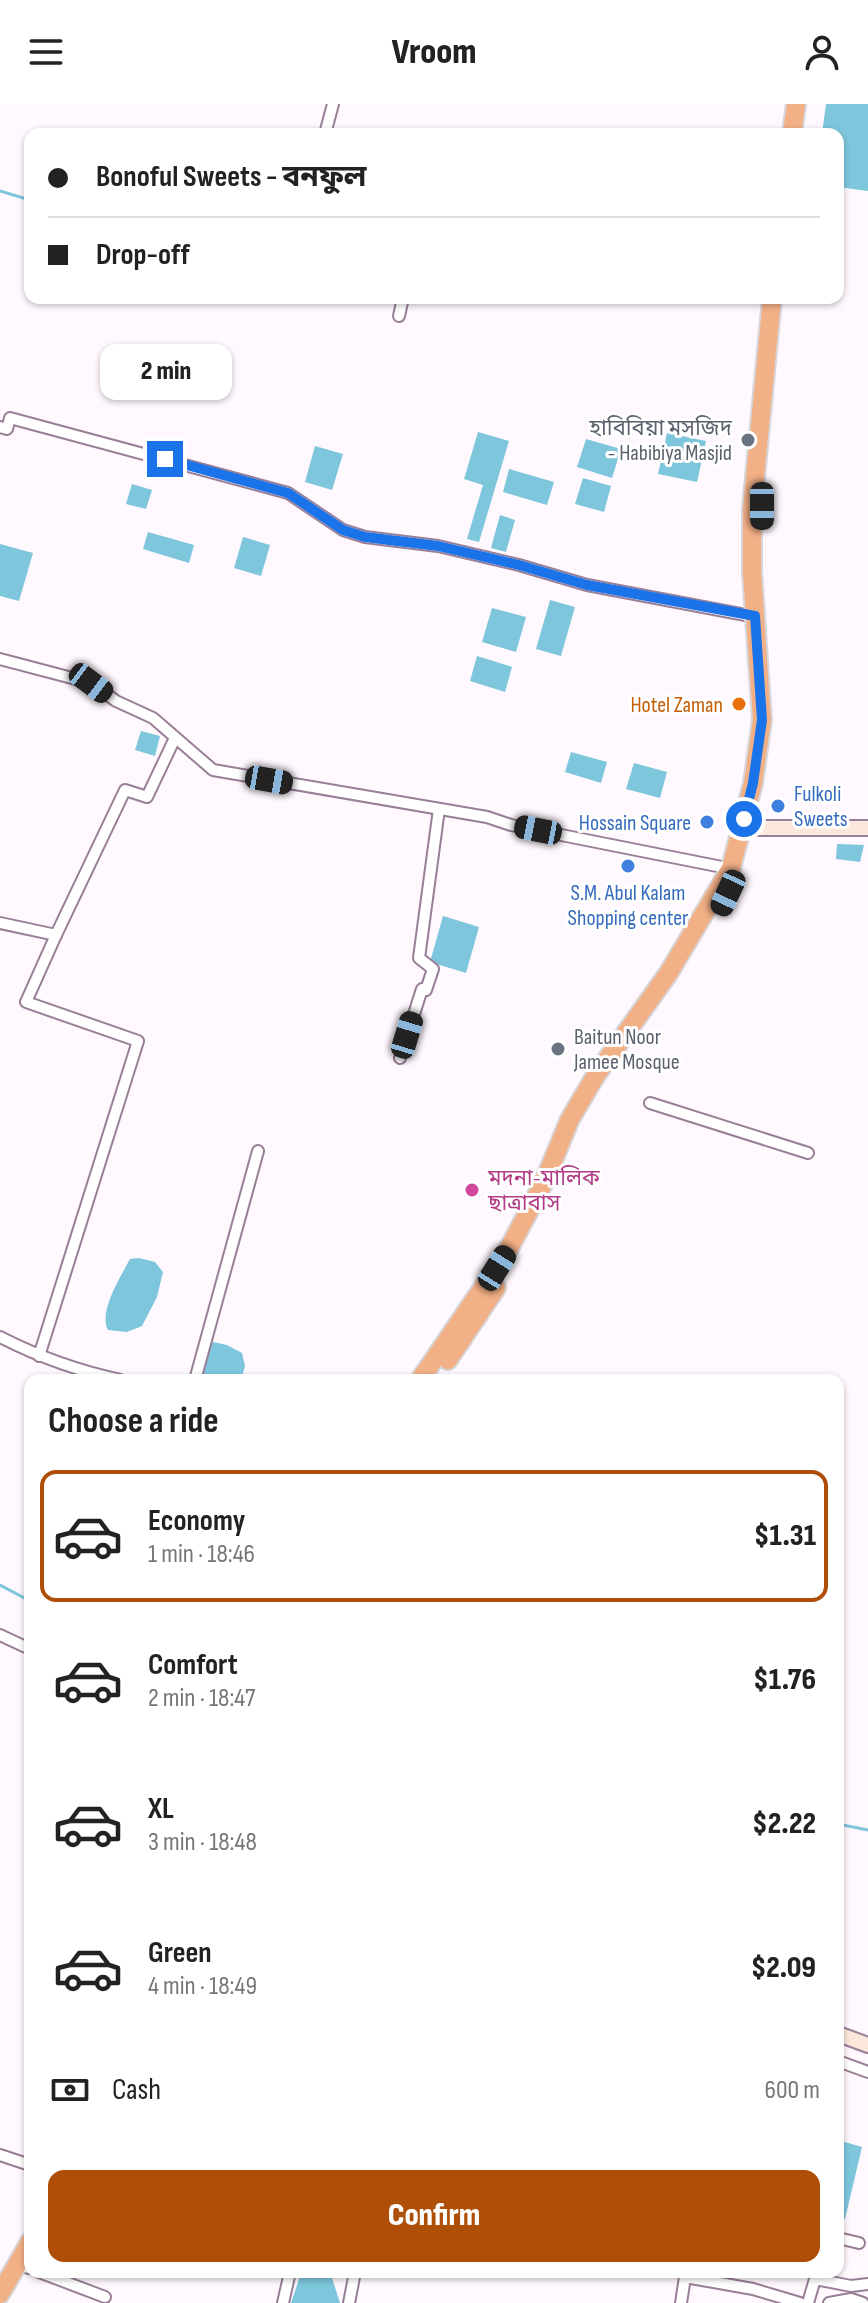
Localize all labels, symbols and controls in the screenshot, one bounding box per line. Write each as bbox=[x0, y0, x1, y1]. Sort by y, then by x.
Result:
icon: menu bbox=[24, 30, 68, 74]
icon: person bbox=[800, 30, 844, 74]
text: Vroom bbox=[392, 31, 476, 74]
text: Bonoful Sweets - বনফুল bbox=[96, 159, 366, 195]
text: Drop-off bbox=[96, 237, 190, 273]
callout: 2 min bbox=[99, 343, 231, 399]
text: 2 min bbox=[141, 356, 191, 387]
place label: হাবিবিয়া মসজিদ - Habibiya Masjid bbox=[588, 415, 733, 467]
marker: হাবিবিয়া মসজিদ - Habibiya Masjid bbox=[739, 431, 757, 449]
route end bbox=[147, 441, 183, 477]
car bbox=[750, 482, 774, 530]
car bbox=[65, 659, 117, 707]
place label: Hotel Zaman bbox=[630, 692, 723, 719]
marker: Hotel Zaman bbox=[730, 695, 748, 713]
car bbox=[243, 764, 295, 796]
place label: Fulkoli Sweets bbox=[794, 781, 848, 833]
marker: Fulkoli Sweets bbox=[769, 797, 787, 815]
route start bbox=[726, 801, 762, 837]
place label: Hossain Square bbox=[579, 810, 691, 837]
marker: Hossain Square bbox=[698, 813, 716, 831]
car bbox=[512, 814, 564, 846]
marker: S.M. Abul Kalam Shopping center bbox=[619, 857, 637, 875]
car bbox=[707, 866, 749, 920]
place label: S.M. Abul Kalam Shopping center bbox=[568, 880, 688, 932]
car bbox=[389, 1009, 425, 1061]
place label: Baitun Noor Jamee Mosque bbox=[573, 1024, 680, 1076]
marker: Baitun Noor Jamee Mosque bbox=[549, 1040, 567, 1058]
place label: মদনা-মালিক ছাত্রাবাস bbox=[487, 1165, 600, 1217]
marker: মদনা-মালিক ছাত্রাবাস bbox=[463, 1181, 481, 1199]
car bbox=[474, 1241, 520, 1295]
text: Choose a ride bbox=[48, 1400, 219, 1443]
icon: car bbox=[52, 1500, 124, 1572]
text: Economy bbox=[148, 1503, 245, 1539]
text: $1.31 bbox=[754, 1518, 816, 1554]
text: 1 min · 18:46 bbox=[148, 1539, 255, 1570]
icon: car bbox=[52, 1644, 124, 1716]
text: Comfort bbox=[148, 1647, 238, 1683]
text: $1.76 bbox=[753, 1662, 816, 1698]
text: 2 min · 18:47 bbox=[148, 1683, 255, 1714]
icon: car bbox=[52, 1788, 124, 1860]
text: XL bbox=[148, 1791, 174, 1827]
text: $2.22 bbox=[752, 1806, 816, 1842]
text: 3 min · 18:48 bbox=[148, 1827, 257, 1858]
icon: car bbox=[52, 1932, 124, 2004]
text: Green bbox=[148, 1935, 212, 1971]
text: $2.09 bbox=[751, 1950, 816, 1986]
text: 4 min · 18:49 bbox=[148, 1971, 257, 2002]
icon: cash bbox=[48, 2068, 92, 2112]
text: Cash bbox=[112, 2072, 161, 2108]
text: 600 m bbox=[765, 2075, 820, 2106]
button: Confirm bbox=[48, 2170, 820, 2262]

